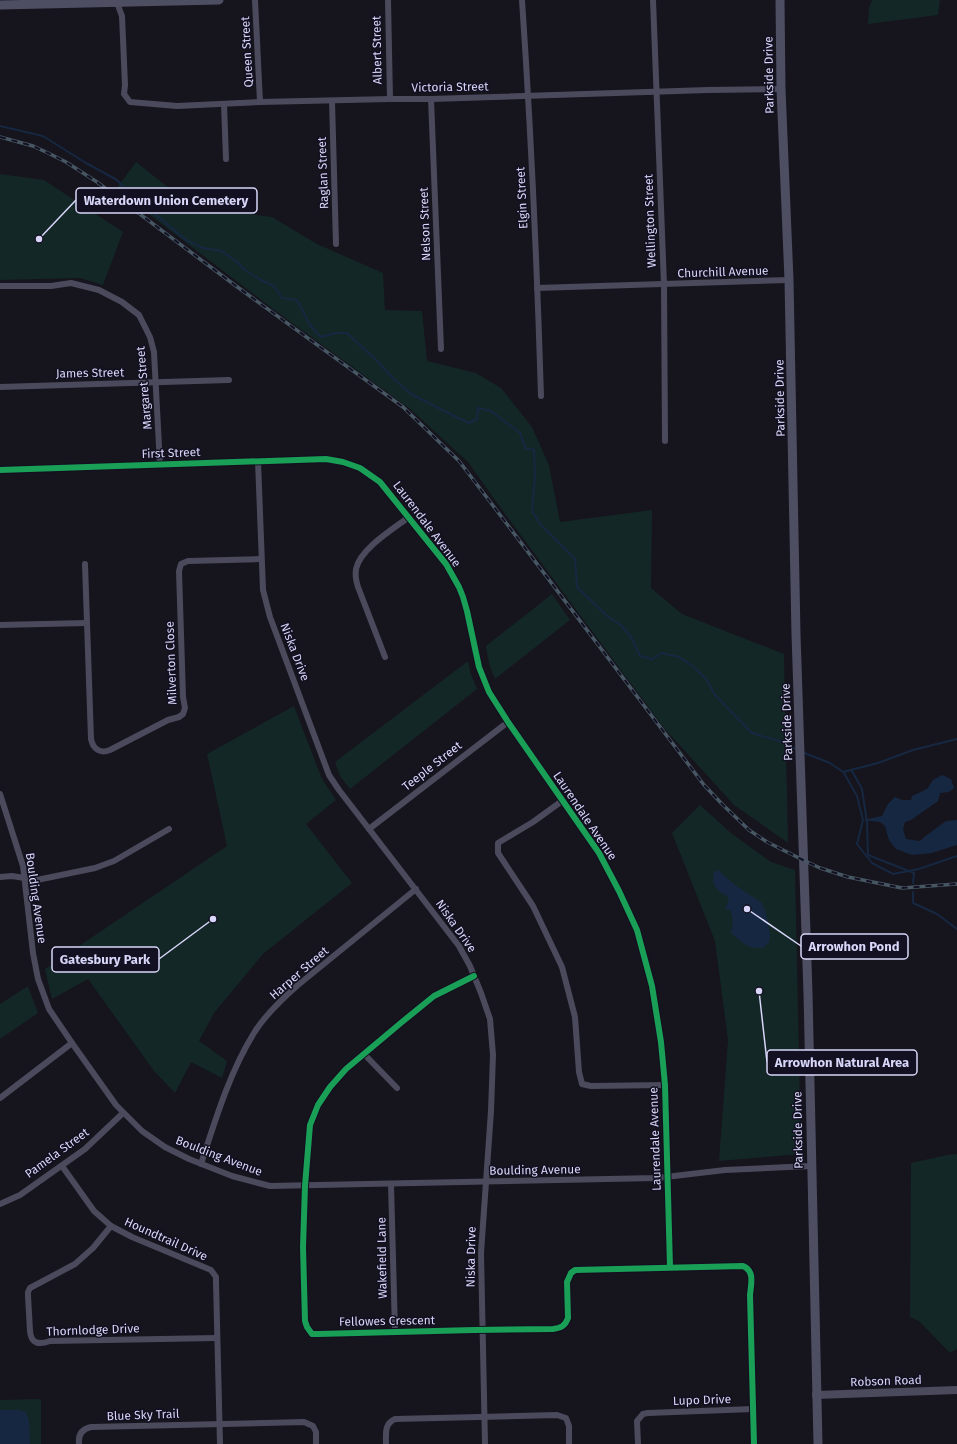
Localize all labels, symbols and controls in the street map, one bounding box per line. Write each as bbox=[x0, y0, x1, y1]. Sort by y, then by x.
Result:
street label: Queen Street bbox=[238, 15, 256, 88]
street label: Albert Street bbox=[369, 15, 385, 84]
street label: Parkside Drive bbox=[761, 36, 777, 114]
street label: Victoria Street bbox=[411, 79, 489, 95]
street label: Raglan Street bbox=[315, 136, 331, 209]
street label: Elgin Street bbox=[513, 166, 531, 229]
street label: Wellington Street bbox=[641, 173, 659, 268]
street label: Nelson Street bbox=[417, 186, 433, 261]
callout: Waterdown Union Cemetery bbox=[76, 188, 257, 213]
text: Waterdown Union Cemetery bbox=[84, 193, 249, 208]
street label: Churchill Avenue bbox=[677, 263, 769, 281]
street label: Margaret Street bbox=[133, 345, 155, 430]
street label: Parkside Drive bbox=[772, 359, 788, 437]
street label: James Street bbox=[56, 365, 125, 381]
street label: First Street bbox=[141, 445, 201, 461]
street label: Laurendale Avenue bbox=[390, 478, 464, 570]
street label: Milverton Close bbox=[163, 621, 179, 705]
street label: Niska Drive bbox=[278, 621, 312, 683]
street label: Parkside Drive bbox=[779, 683, 795, 761]
street label: Teeple Street bbox=[400, 738, 465, 794]
street label: Laurendale Avenue bbox=[550, 769, 620, 863]
street label: Boulding Avenue bbox=[23, 852, 49, 944]
street label: Niska Drive bbox=[433, 897, 479, 955]
callout: Arrowhon Pond bbox=[801, 934, 908, 959]
text: Arrowhon Pond bbox=[807, 939, 900, 954]
street label: Harper Street bbox=[267, 943, 332, 1002]
callout: Gatesbury Park bbox=[52, 947, 159, 972]
text: Gatesbury Park bbox=[60, 952, 151, 967]
callout: Arrowhon Natural Area bbox=[767, 1050, 917, 1075]
text: Arrowhon Natural Area bbox=[774, 1055, 909, 1070]
street label: Laurendale Avenue bbox=[646, 1087, 664, 1191]
street label: Parkside Drive bbox=[790, 1091, 806, 1169]
street label: Pamela Street bbox=[22, 1125, 92, 1181]
street label: Boulding Avenue bbox=[174, 1133, 264, 1179]
street label: Boulding Avenue bbox=[489, 1162, 581, 1178]
street label: Houndtrail Drive bbox=[122, 1214, 210, 1264]
street label: Wakefield Lane bbox=[374, 1217, 390, 1299]
street label: Niska Drive bbox=[463, 1226, 479, 1288]
street label: Fellowes Crescent bbox=[339, 1313, 436, 1329]
street label: Thornlodge Drive bbox=[46, 1321, 140, 1339]
street label: Robson Road bbox=[850, 1373, 922, 1389]
street label: Lupo Drive bbox=[673, 1392, 731, 1408]
street label: Blue Sky Trail bbox=[106, 1407, 180, 1423]

